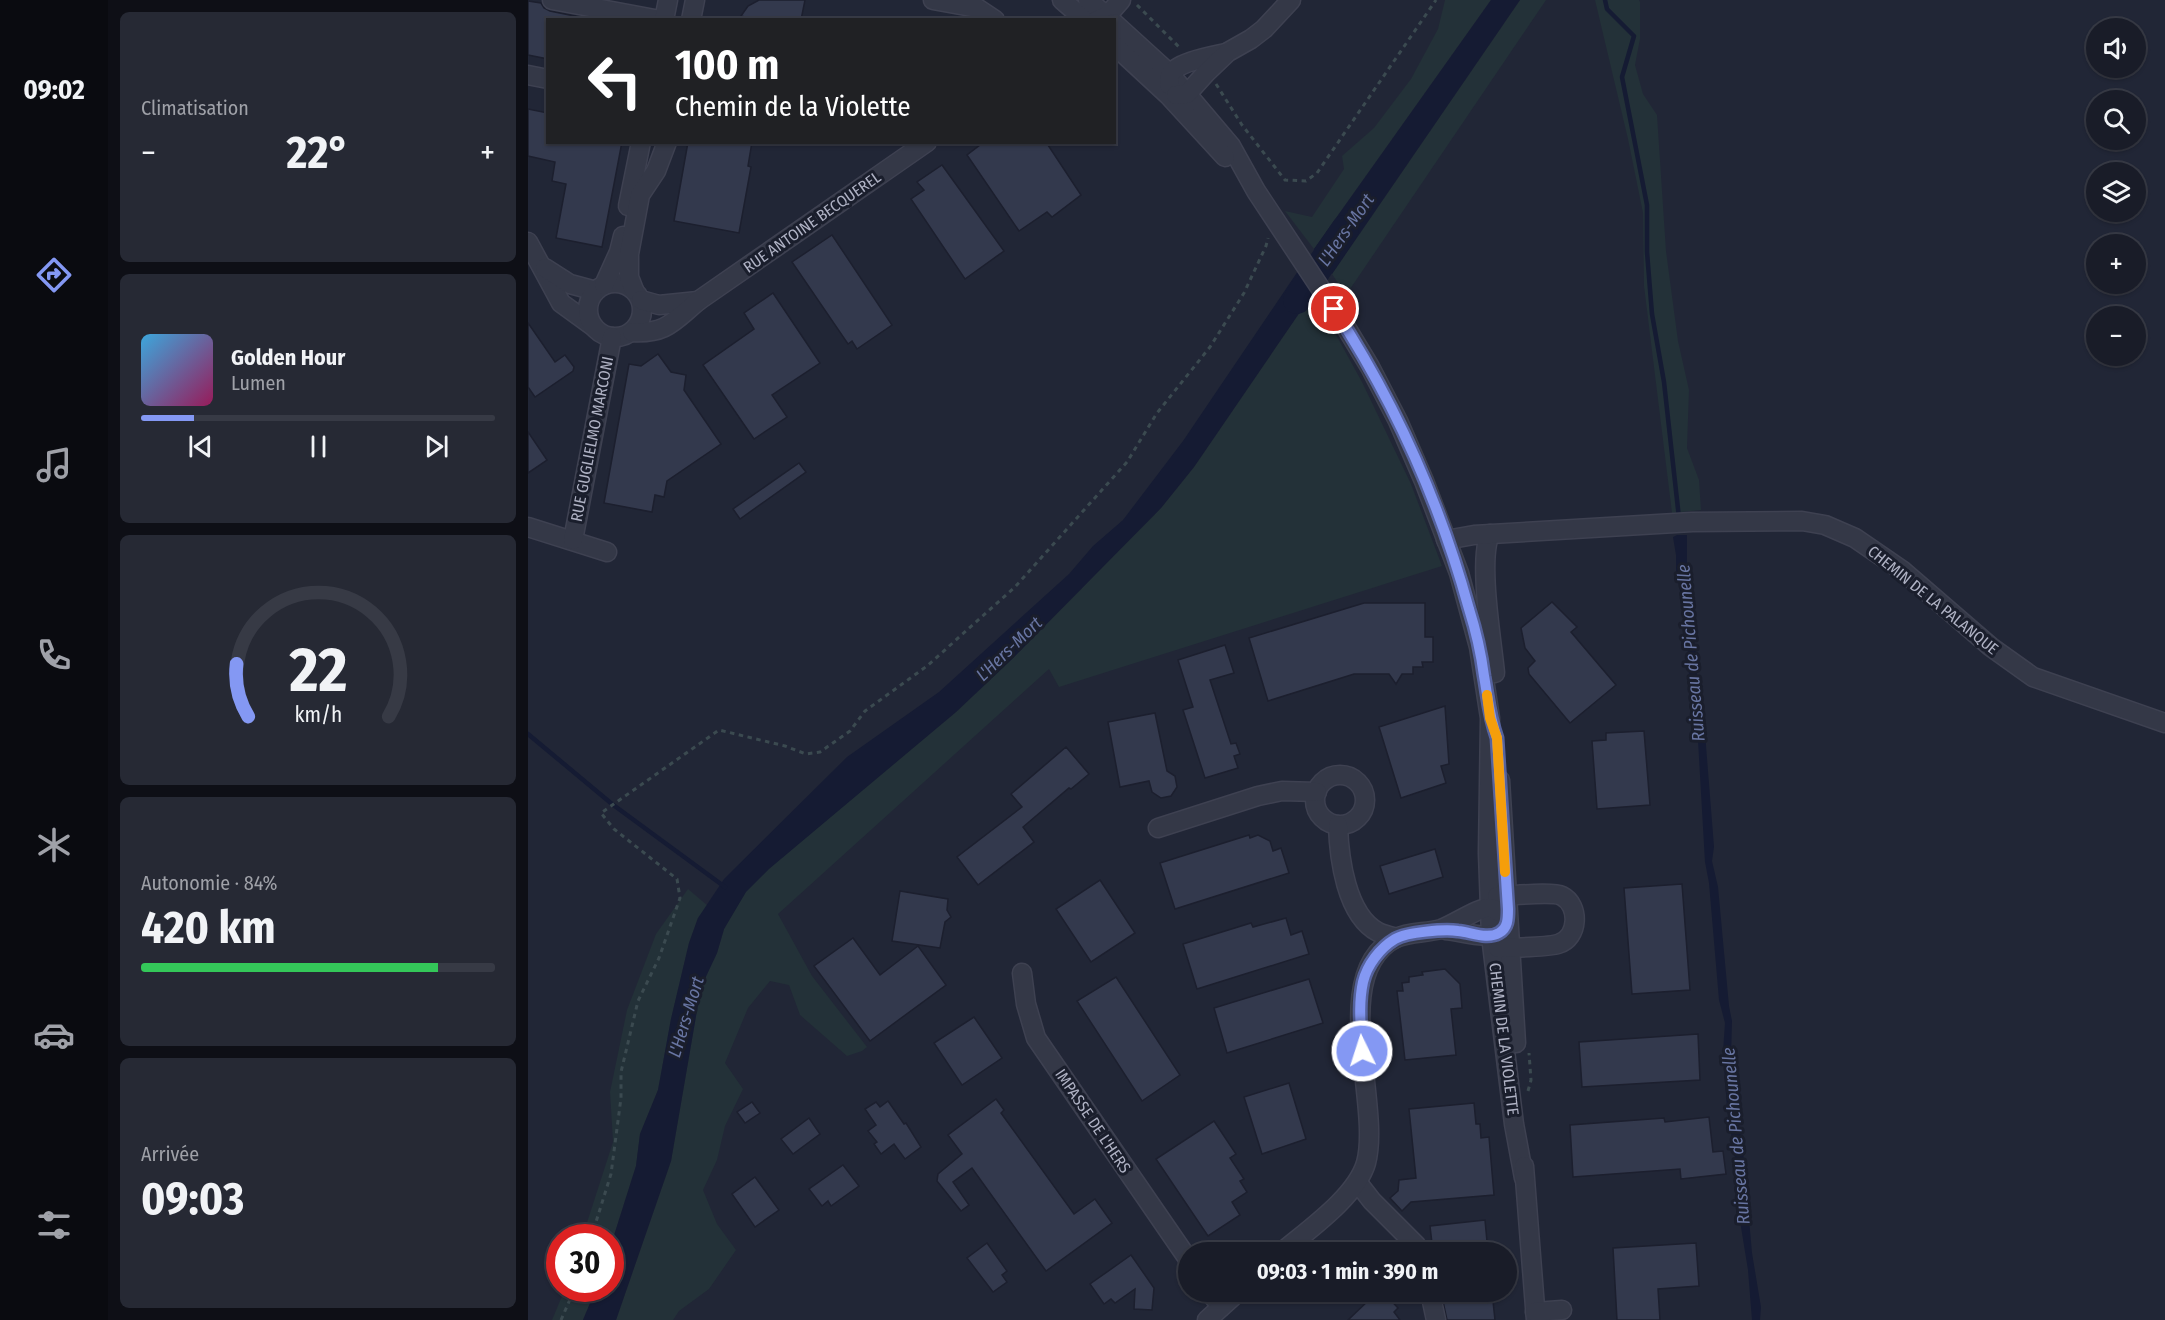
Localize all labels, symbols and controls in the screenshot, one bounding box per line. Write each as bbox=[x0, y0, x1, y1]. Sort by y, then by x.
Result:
map controls bbox=[2086, 18, 2146, 366]
button: sound bbox=[2086, 18, 2146, 78]
text: 100 m bbox=[675, 40, 779, 90]
icon: left bbox=[576, 42, 654, 120]
text: 09:02 bbox=[23, 74, 85, 106]
button: search bbox=[2086, 90, 2146, 150]
text: Chemin de la Violette bbox=[675, 91, 911, 123]
text: Climatisation bbox=[141, 96, 249, 120]
text: 22° bbox=[287, 126, 349, 180]
text: − bbox=[141, 133, 156, 173]
text: + bbox=[480, 133, 495, 173]
button: layers bbox=[2086, 162, 2146, 222]
street label: RUE ANTOINE BECQUEREL bbox=[740, 167, 884, 277]
water label: L'Hers-Mort bbox=[1313, 189, 1379, 270]
button: + bbox=[2086, 234, 2146, 294]
icon: directions bbox=[33, 254, 75, 296]
pin bbox=[1308, 283, 1359, 334]
icon: arrive bbox=[1317, 292, 1350, 325]
button: − bbox=[2086, 306, 2146, 366]
text: Golden Hour bbox=[231, 344, 345, 371]
street label: RUE GUGLIELMO MARCONI bbox=[567, 355, 617, 523]
text: Lumen bbox=[231, 371, 286, 395]
icon: previous bbox=[184, 430, 217, 463]
icon: pause bbox=[302, 430, 335, 463]
icon: next bbox=[420, 430, 453, 463]
icon: music bbox=[33, 444, 75, 486]
street label: CHEMIN DE LA PALANQUE bbox=[1864, 542, 2002, 658]
water label: Ruisseau de Pichounelle bbox=[1672, 563, 1710, 742]
water label: L'Hers-Mort bbox=[971, 612, 1047, 686]
text: 22 bbox=[288, 633, 347, 708]
icon: phone bbox=[33, 634, 75, 676]
text: km/h bbox=[294, 702, 342, 728]
icon: climate bbox=[33, 824, 75, 866]
text: Autonomie · 84% bbox=[141, 871, 278, 895]
text: 420 km bbox=[141, 901, 276, 955]
street label: CHEMIN DE LA VIOLETTE bbox=[1485, 962, 1523, 1116]
water label: L'Hers-Mort bbox=[663, 974, 709, 1060]
icon: car bbox=[33, 1014, 75, 1056]
position arrow bbox=[1330, 1019, 1394, 1083]
water label: Ruisseau de Pichounelle bbox=[1717, 1046, 1755, 1225]
street label: IMPASSE DE L'HERS bbox=[1051, 1065, 1135, 1177]
text: Arrivée bbox=[141, 1142, 199, 1166]
text: 09:03 bbox=[141, 1172, 244, 1226]
icon: filters bbox=[33, 1204, 75, 1246]
speed limit sign: 30 bbox=[546, 1224, 624, 1302]
text: 09:03 · 1 min · 390 m bbox=[1257, 1258, 1438, 1285]

